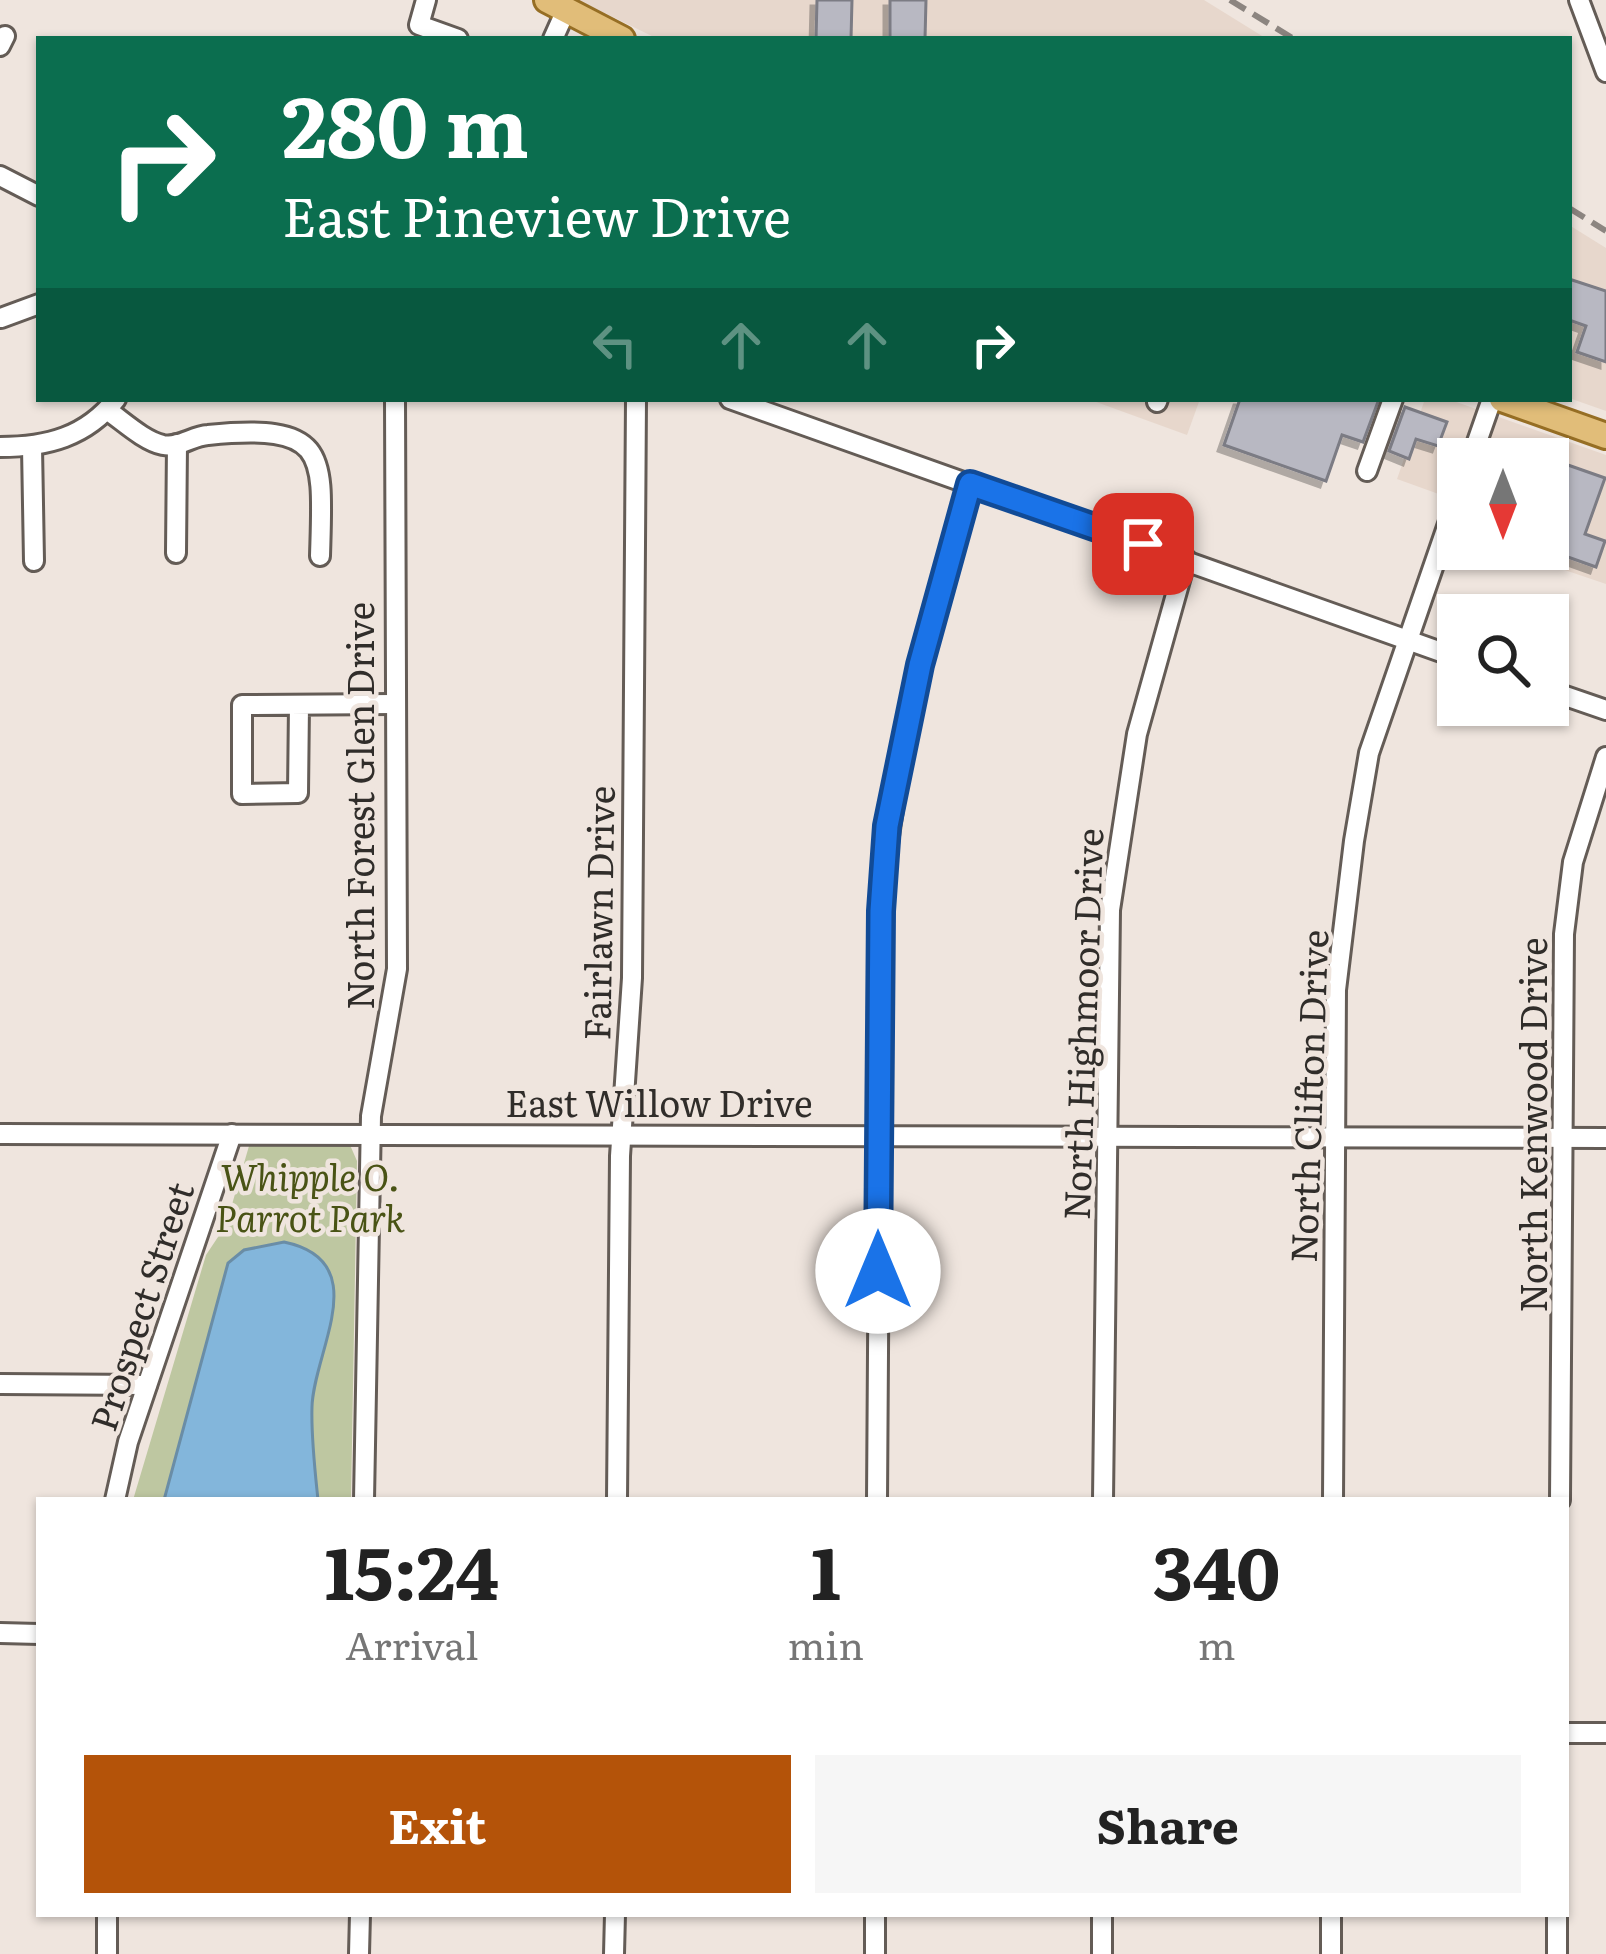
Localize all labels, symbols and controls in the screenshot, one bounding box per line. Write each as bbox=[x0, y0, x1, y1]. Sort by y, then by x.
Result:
text: 280 m bbox=[282, 59, 529, 184]
icon: right bbox=[84, 84, 240, 240]
text: East Pineview Drive bbox=[282, 173, 791, 254]
icon: left bbox=[582, 312, 648, 378]
icon: ahead bbox=[708, 312, 774, 378]
icon: ahead bbox=[834, 312, 900, 378]
icon: right bbox=[960, 312, 1026, 378]
north arrow bbox=[1437, 438, 1569, 570]
map controls bbox=[1437, 438, 1569, 726]
pin bbox=[1092, 493, 1194, 595]
icon: arrive bbox=[1110, 511, 1176, 577]
button: search bbox=[1437, 594, 1569, 726]
street label: North Forest Glen Drive bbox=[332, 602, 385, 1010]
street label: Fairlawn Drive bbox=[568, 785, 626, 1041]
street label: North Highmoor Drive bbox=[1048, 827, 1114, 1221]
street label: North Clifton Drive bbox=[1275, 928, 1339, 1264]
street label: North Kenwood Drive bbox=[1505, 937, 1558, 1313]
street label: East Willow Drive bbox=[505, 1075, 813, 1128]
park label: Whipple O. Parrot Park bbox=[215, 1149, 405, 1243]
street label: Prospect Street bbox=[75, 1174, 205, 1437]
position arrow bbox=[815, 1208, 941, 1334]
text: 15:24 bbox=[325, 1515, 499, 1622]
text: 1 bbox=[811, 1515, 841, 1622]
text: 340 bbox=[1153, 1515, 1280, 1622]
text: Arrival bbox=[345, 1614, 478, 1672]
text: min bbox=[787, 1614, 864, 1672]
text: m bbox=[1198, 1614, 1235, 1672]
button: Exit bbox=[84, 1755, 791, 1893]
button: Share bbox=[815, 1755, 1521, 1893]

